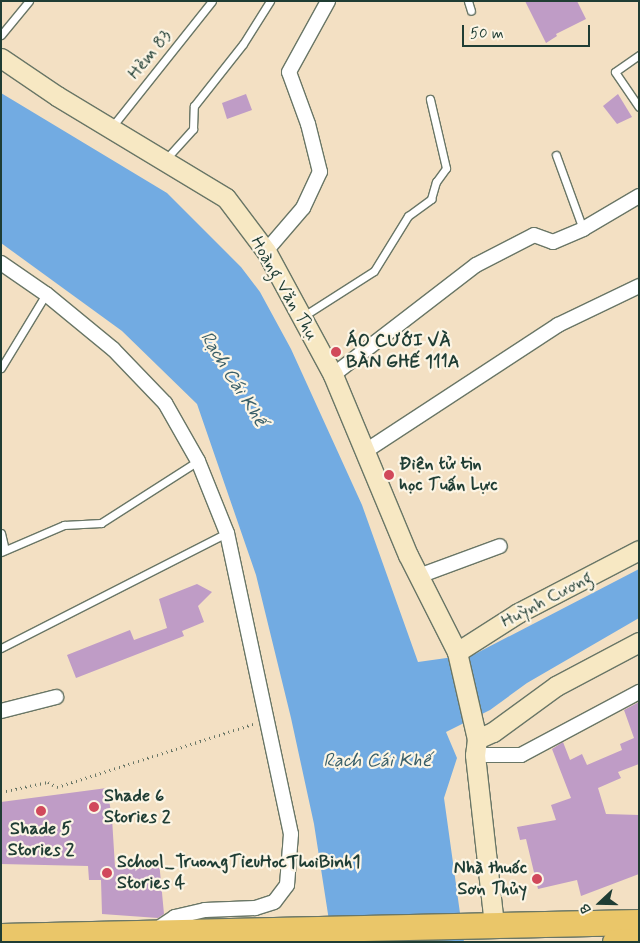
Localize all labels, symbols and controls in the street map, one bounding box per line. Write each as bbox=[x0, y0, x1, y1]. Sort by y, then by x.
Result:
scale bar bbox=[465, 15, 592, 47]
text: 50 m bbox=[470, 24, 504, 44]
street label: Hẻm 83 bbox=[123, 26, 177, 84]
street label: Hoàng Văn Thụ bbox=[246, 234, 322, 344]
water label: Rạch Cái Khế bbox=[195, 327, 271, 431]
place label: ÁO CƯỚI VÀ BÀN GHẾ 111A bbox=[346, 331, 458, 374]
marker: ÁO CƯỚI VÀ BÀN GHẾ 111A bbox=[330, 346, 342, 358]
place label: Điện tử tin học Tuấn Lực bbox=[399, 454, 494, 496]
marker: Điện tử tin học Tuấn Lực bbox=[383, 469, 395, 481]
street label: Huỳnh Cương bbox=[497, 567, 597, 633]
water label: Rạch Cái Khế bbox=[323, 750, 431, 772]
place label: Shade 6 Stories 2 bbox=[104, 786, 171, 829]
marker: Shade 6 Stories 2 bbox=[88, 801, 100, 813]
marker: Shade 5 Stories 2 bbox=[35, 805, 47, 817]
place label: Shade 5 Stories 2 bbox=[8, 819, 74, 862]
place label: School_TruongTieuHocThoiBinh1 Stories 4 bbox=[117, 852, 361, 894]
place label: Nhà thuốc Sơn Thủy bbox=[454, 858, 527, 901]
marker: School_TruongTieuHocThoiBinh1 Stories 4 bbox=[101, 867, 113, 879]
marker: Nhà thuốc Sơn Thủy bbox=[531, 873, 543, 885]
north arrow bbox=[575, 878, 625, 928]
text: B bbox=[576, 901, 596, 916]

